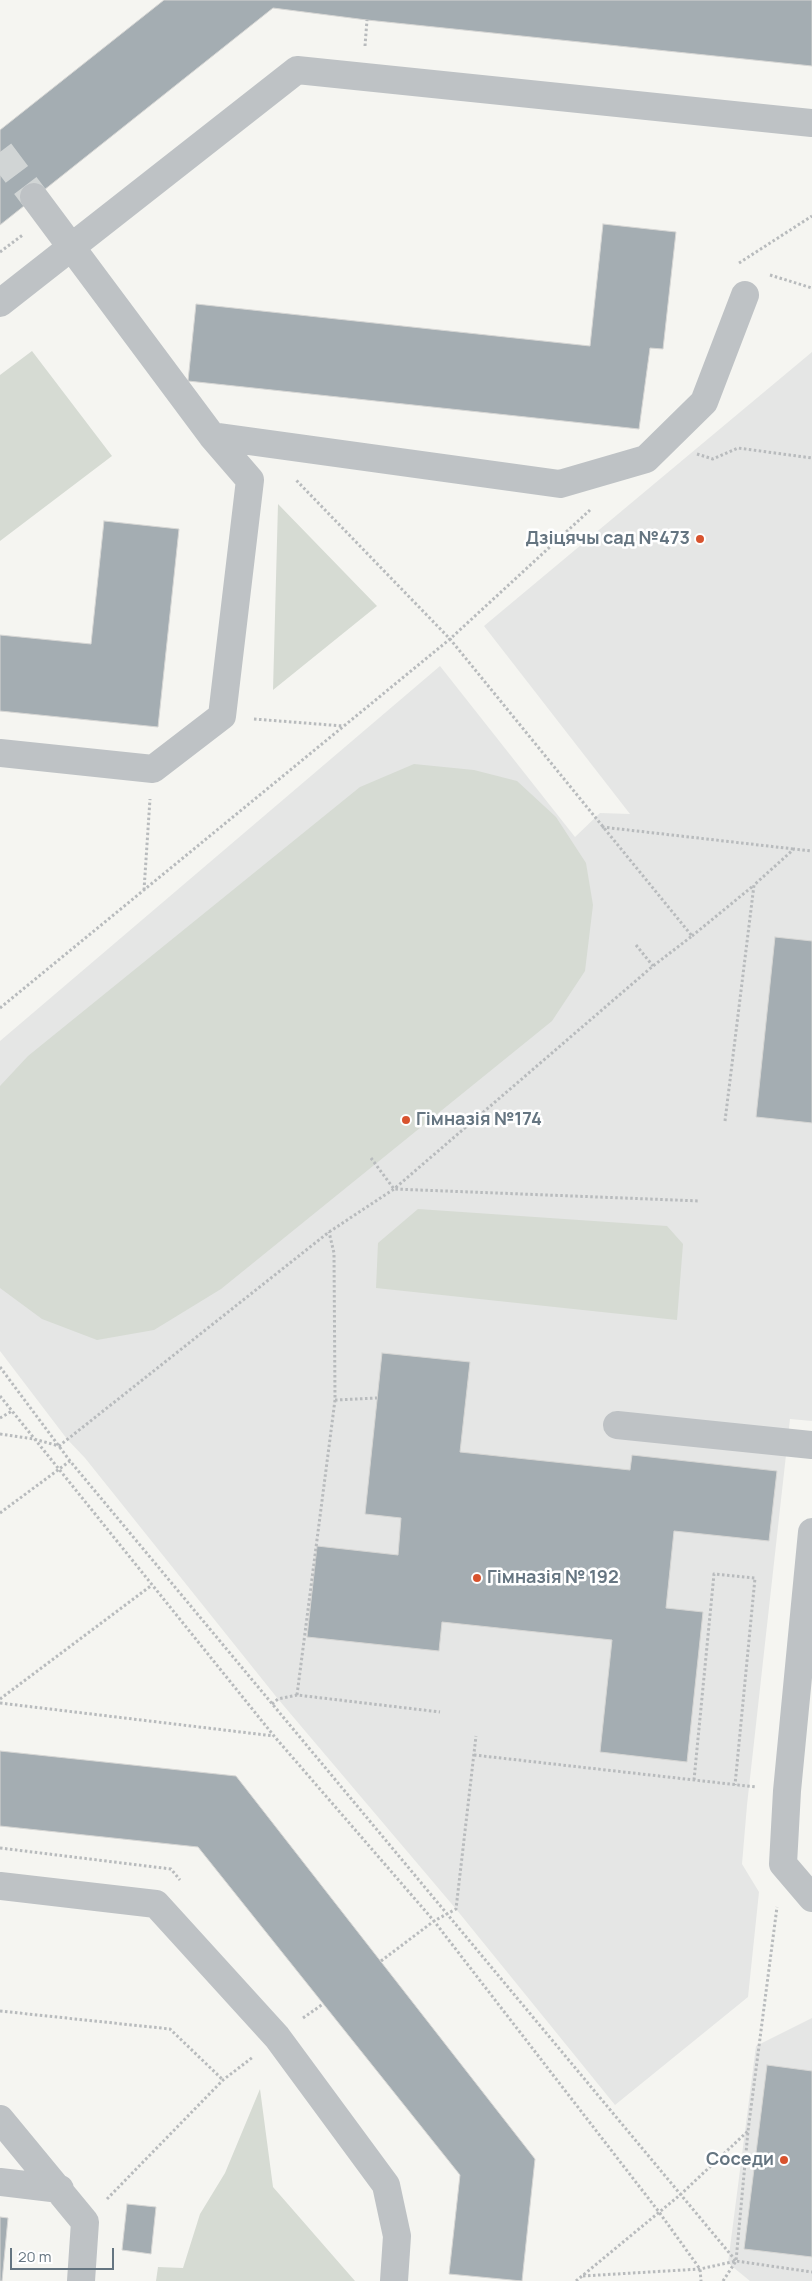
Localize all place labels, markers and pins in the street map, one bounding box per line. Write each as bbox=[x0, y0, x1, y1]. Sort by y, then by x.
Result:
place label: Дзіцячы сад №473 bbox=[526, 528, 690, 550]
marker: Дзіцячы сад №473 bbox=[694, 533, 706, 545]
place label: Гімназія №174 bbox=[416, 1109, 542, 1131]
marker: Гімназія №174 bbox=[400, 1114, 412, 1126]
place label: Гімназія № 192 bbox=[487, 1567, 619, 1589]
marker: Гімназія № 192 bbox=[471, 1572, 483, 1584]
place label: Соседи bbox=[706, 2149, 774, 2171]
marker: Соседи bbox=[778, 2154, 790, 2166]

